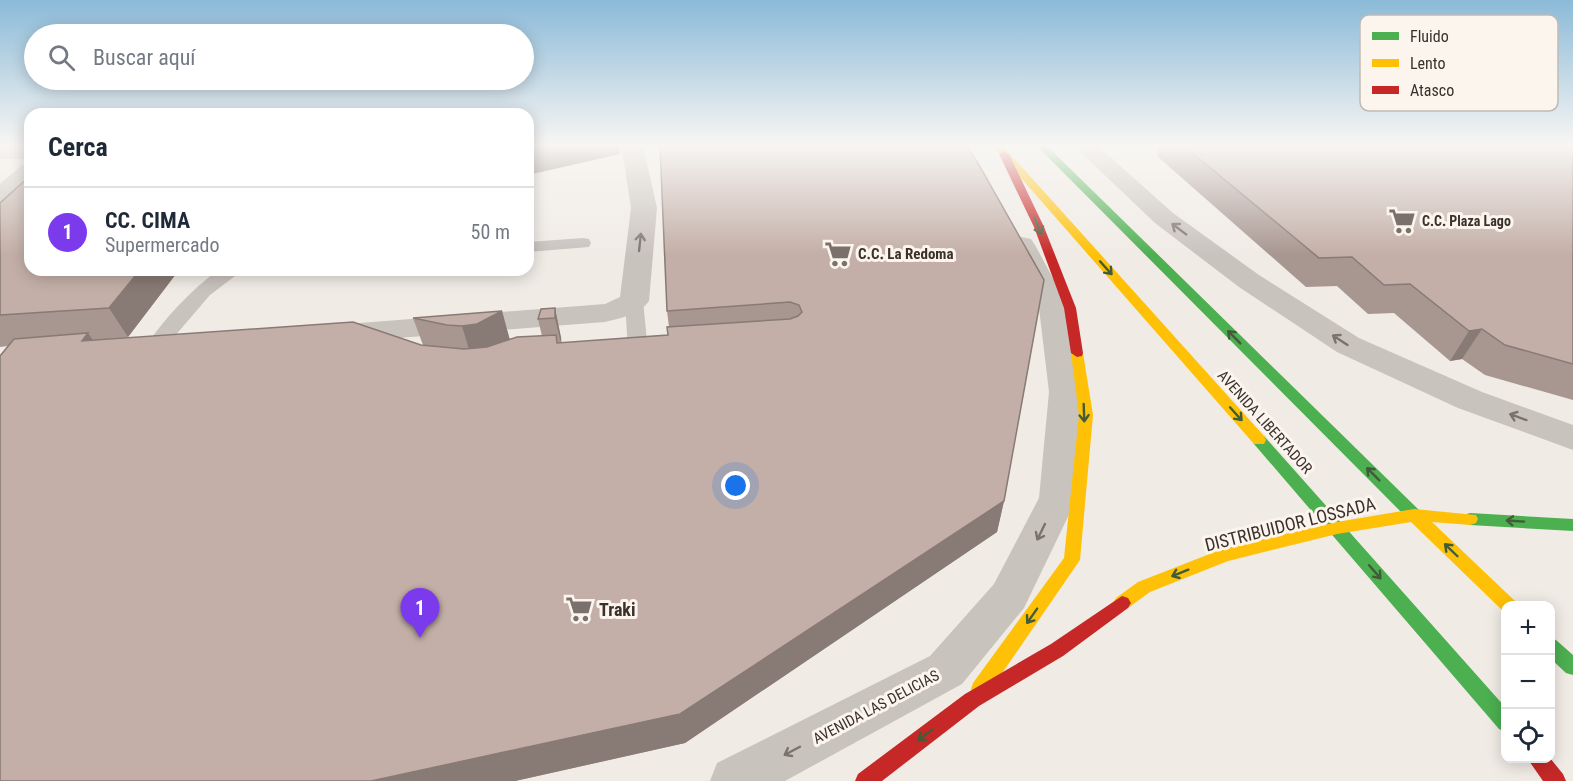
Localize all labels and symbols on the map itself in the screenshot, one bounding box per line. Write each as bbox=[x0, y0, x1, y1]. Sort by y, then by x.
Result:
legend bbox=[1360, 15, 1558, 111]
text: Fluido bbox=[1410, 27, 1449, 46]
text: Lento bbox=[1410, 54, 1445, 73]
text: Atasco bbox=[1410, 81, 1454, 100]
supermarket icon: C.C. Plaza Lago bbox=[1387, 206, 1417, 236]
place label: C.C. Plaza Lago bbox=[1422, 213, 1511, 229]
one-way arrow bbox=[1033, 216, 1044, 234]
one-way arrow bbox=[1171, 223, 1187, 236]
one-way arrow bbox=[635, 233, 646, 253]
supermarket icon: C.C. La Redoma bbox=[823, 239, 853, 269]
place label: C.C. La Redoma bbox=[858, 245, 954, 263]
one-way arrow bbox=[1099, 260, 1113, 275]
one-way arrow bbox=[1227, 329, 1242, 344]
one-way arrow bbox=[1331, 333, 1348, 346]
street label: AVENIDA LIBERTADOR bbox=[1214, 367, 1316, 477]
one-way arrow bbox=[1079, 403, 1090, 423]
one-way arrow bbox=[1229, 406, 1243, 421]
one-way arrow bbox=[1509, 411, 1528, 422]
one-way arrow bbox=[1365, 466, 1380, 481]
your location bbox=[721, 471, 750, 500]
street label: DISTRIBUIDOR LOSSADA bbox=[1203, 492, 1378, 555]
one-way arrow bbox=[1505, 516, 1525, 527]
one-way arrow bbox=[1034, 523, 1046, 541]
one-way arrow bbox=[1444, 543, 1459, 558]
one-way arrow bbox=[1368, 564, 1382, 579]
one-way arrow bbox=[1171, 568, 1190, 579]
pin: 1 bbox=[400, 588, 440, 638]
supermarket icon: Traki bbox=[564, 594, 594, 624]
place label: Traki bbox=[599, 599, 636, 620]
one-way arrow bbox=[1026, 607, 1038, 623]
street label: AVENIDA LAS DELICIAS bbox=[810, 666, 942, 748]
one-way arrow bbox=[918, 729, 934, 742]
one-way arrow bbox=[784, 746, 802, 757]

